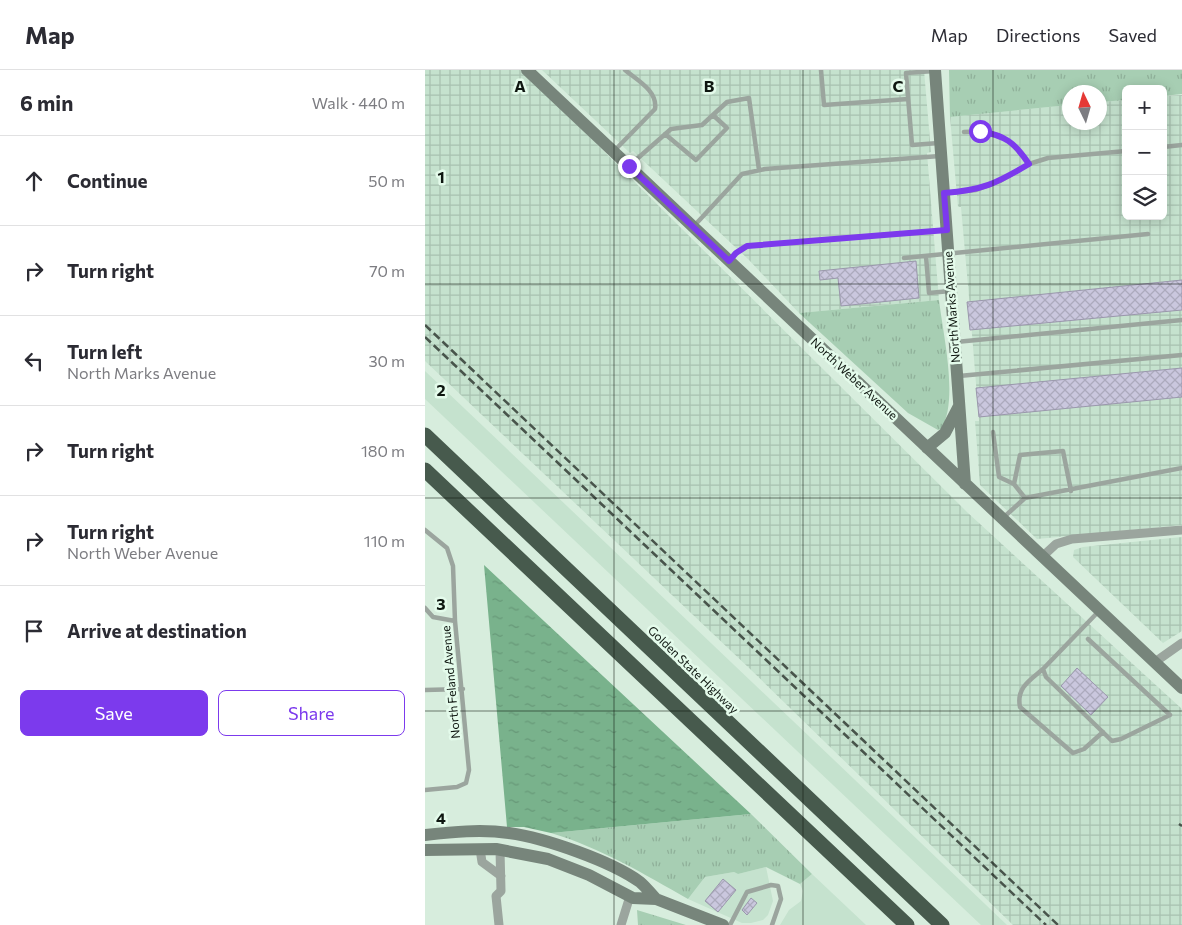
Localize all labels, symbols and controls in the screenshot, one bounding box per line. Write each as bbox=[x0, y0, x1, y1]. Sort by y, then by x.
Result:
text: Map bbox=[25, 20, 75, 49]
text: Map bbox=[931, 24, 968, 46]
text: Directions bbox=[996, 24, 1080, 46]
text: Saved bbox=[1108, 24, 1157, 46]
text: A bbox=[514, 76, 526, 95]
text: B bbox=[704, 76, 715, 95]
text: C bbox=[893, 76, 904, 95]
north arrow bbox=[1062, 85, 1107, 130]
map controls bbox=[1122, 85, 1167, 220]
button: + bbox=[1122, 85, 1167, 130]
text: 6 min bbox=[20, 90, 73, 115]
text: Walk · 440 m bbox=[312, 93, 405, 112]
route start bbox=[969, 120, 992, 143]
button: − bbox=[1122, 130, 1167, 175]
route end bbox=[618, 155, 641, 178]
icon: ahead bbox=[20, 167, 48, 195]
text: 1 bbox=[437, 167, 445, 186]
text: Continue bbox=[67, 169, 147, 192]
text: 50 m bbox=[368, 171, 405, 190]
button: layers bbox=[1122, 175, 1167, 220]
street label: North Marks Avenue bbox=[940, 251, 962, 363]
icon: right bbox=[20, 257, 48, 285]
text: Turn right bbox=[67, 259, 154, 282]
text: 70 m bbox=[369, 261, 405, 280]
street label: North Weber Avenue bbox=[808, 334, 901, 422]
text: Turn left bbox=[67, 340, 142, 363]
icon: left bbox=[20, 347, 48, 375]
text: 30 m bbox=[368, 351, 405, 370]
text: North Marks Avenue bbox=[67, 363, 216, 382]
text: 2 bbox=[436, 380, 446, 399]
icon: right bbox=[20, 437, 48, 465]
text: Turn right bbox=[67, 439, 154, 462]
text: 180 m bbox=[361, 441, 405, 460]
text: Turn right bbox=[67, 520, 154, 543]
icon: right bbox=[20, 527, 48, 555]
text: 110 m bbox=[364, 531, 405, 550]
text: North Weber Avenue bbox=[67, 543, 218, 562]
text: 3 bbox=[436, 594, 446, 613]
icon: arrive bbox=[20, 617, 48, 645]
text: Arrive at destination bbox=[67, 619, 247, 642]
street label: Golden State Highway bbox=[646, 623, 742, 716]
street label: North Feland Avenue bbox=[438, 625, 462, 739]
button: Save bbox=[20, 690, 208, 736]
button: Share bbox=[218, 690, 405, 736]
text: 4 bbox=[436, 808, 446, 827]

